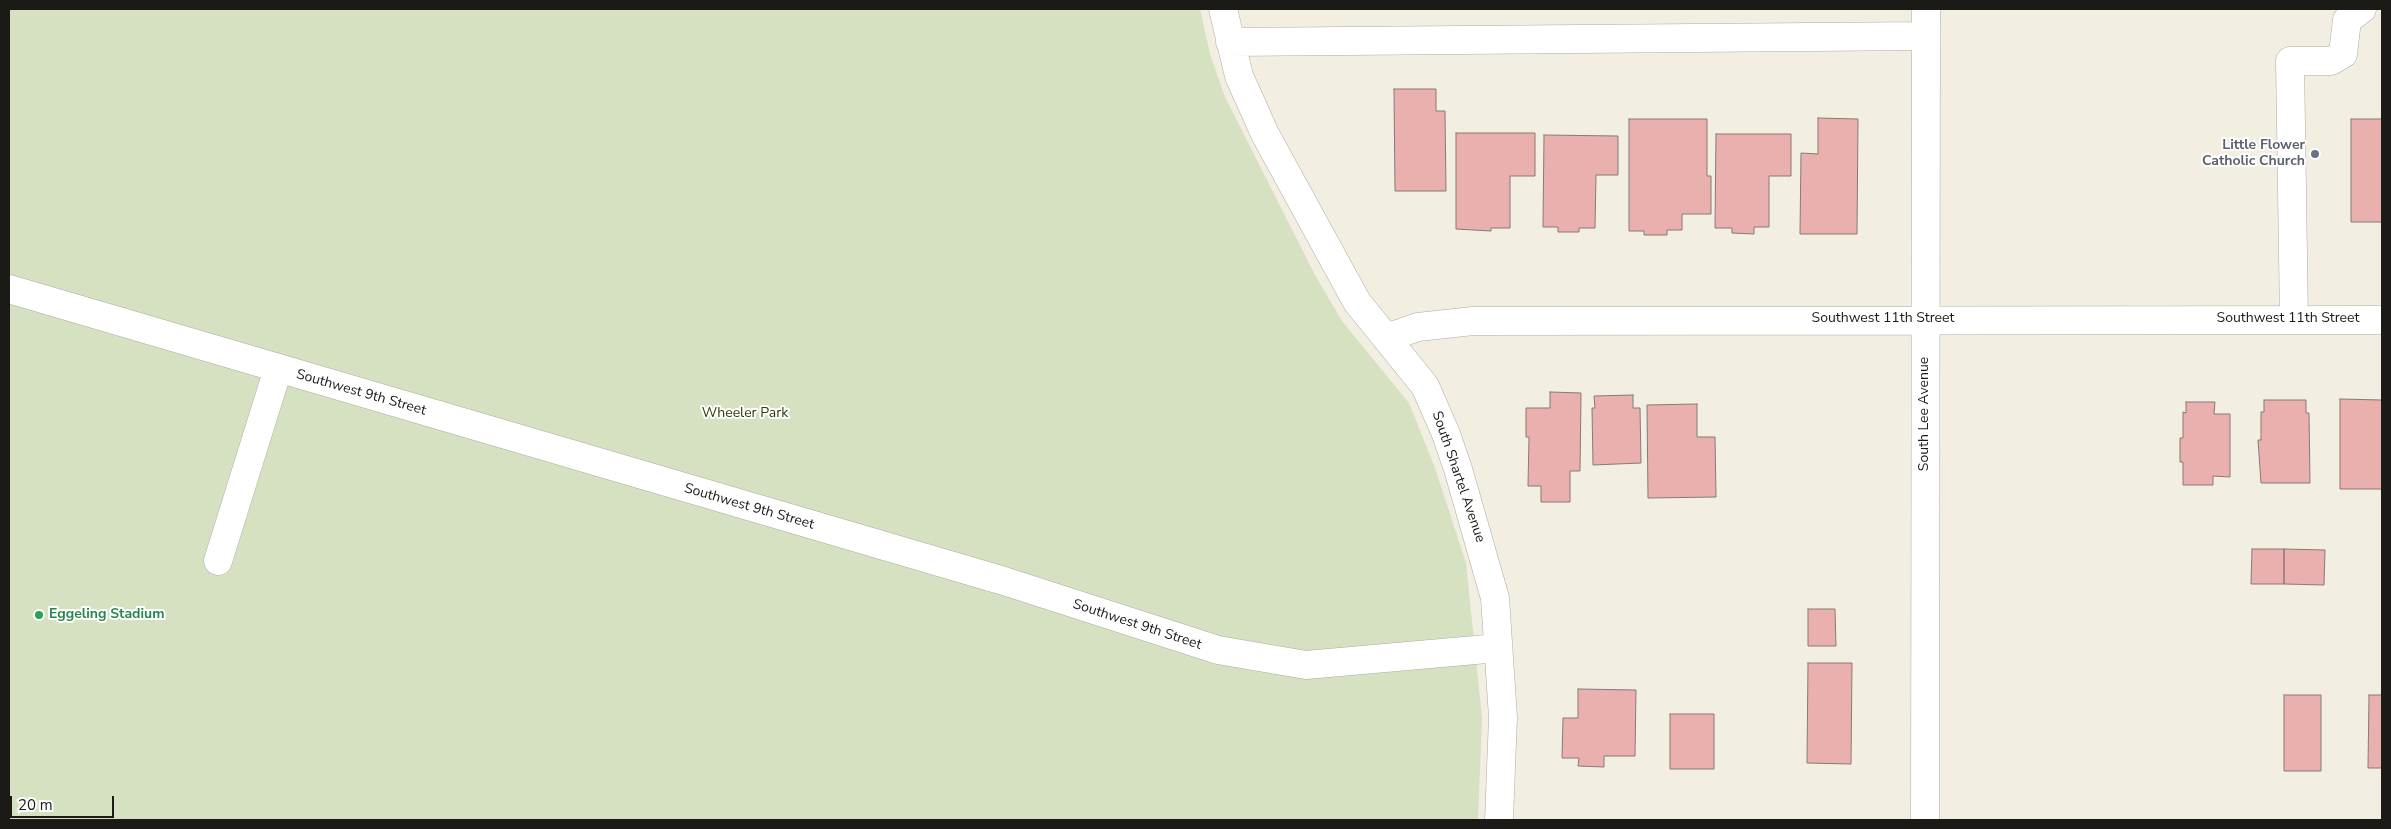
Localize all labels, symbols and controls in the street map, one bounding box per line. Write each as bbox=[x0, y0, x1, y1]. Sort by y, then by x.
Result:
place label: Little Flower Catholic Church bbox=[2202, 138, 2305, 170]
marker: Little Flower Catholic Church bbox=[2309, 148, 2321, 160]
street label: Southwest 11th Street bbox=[1812, 311, 1954, 327]
street label: Southwest 11th Street bbox=[2217, 311, 2359, 327]
street label: South Lee Avenue bbox=[1917, 357, 1933, 471]
street label: Southwest 9th Street bbox=[294, 366, 428, 420]
park label: Wheeler Park bbox=[702, 406, 788, 422]
street label: South Shartel Avenue bbox=[1428, 409, 1488, 545]
street label: Southwest 9th Street bbox=[682, 480, 816, 534]
street label: Southwest 9th Street bbox=[1071, 596, 1203, 654]
place label: Eggeling Stadium bbox=[49, 607, 164, 623]
marker: Eggeling Stadium bbox=[33, 609, 45, 621]
scale bar bbox=[12, 786, 116, 818]
text: 20 m bbox=[18, 795, 53, 815]

